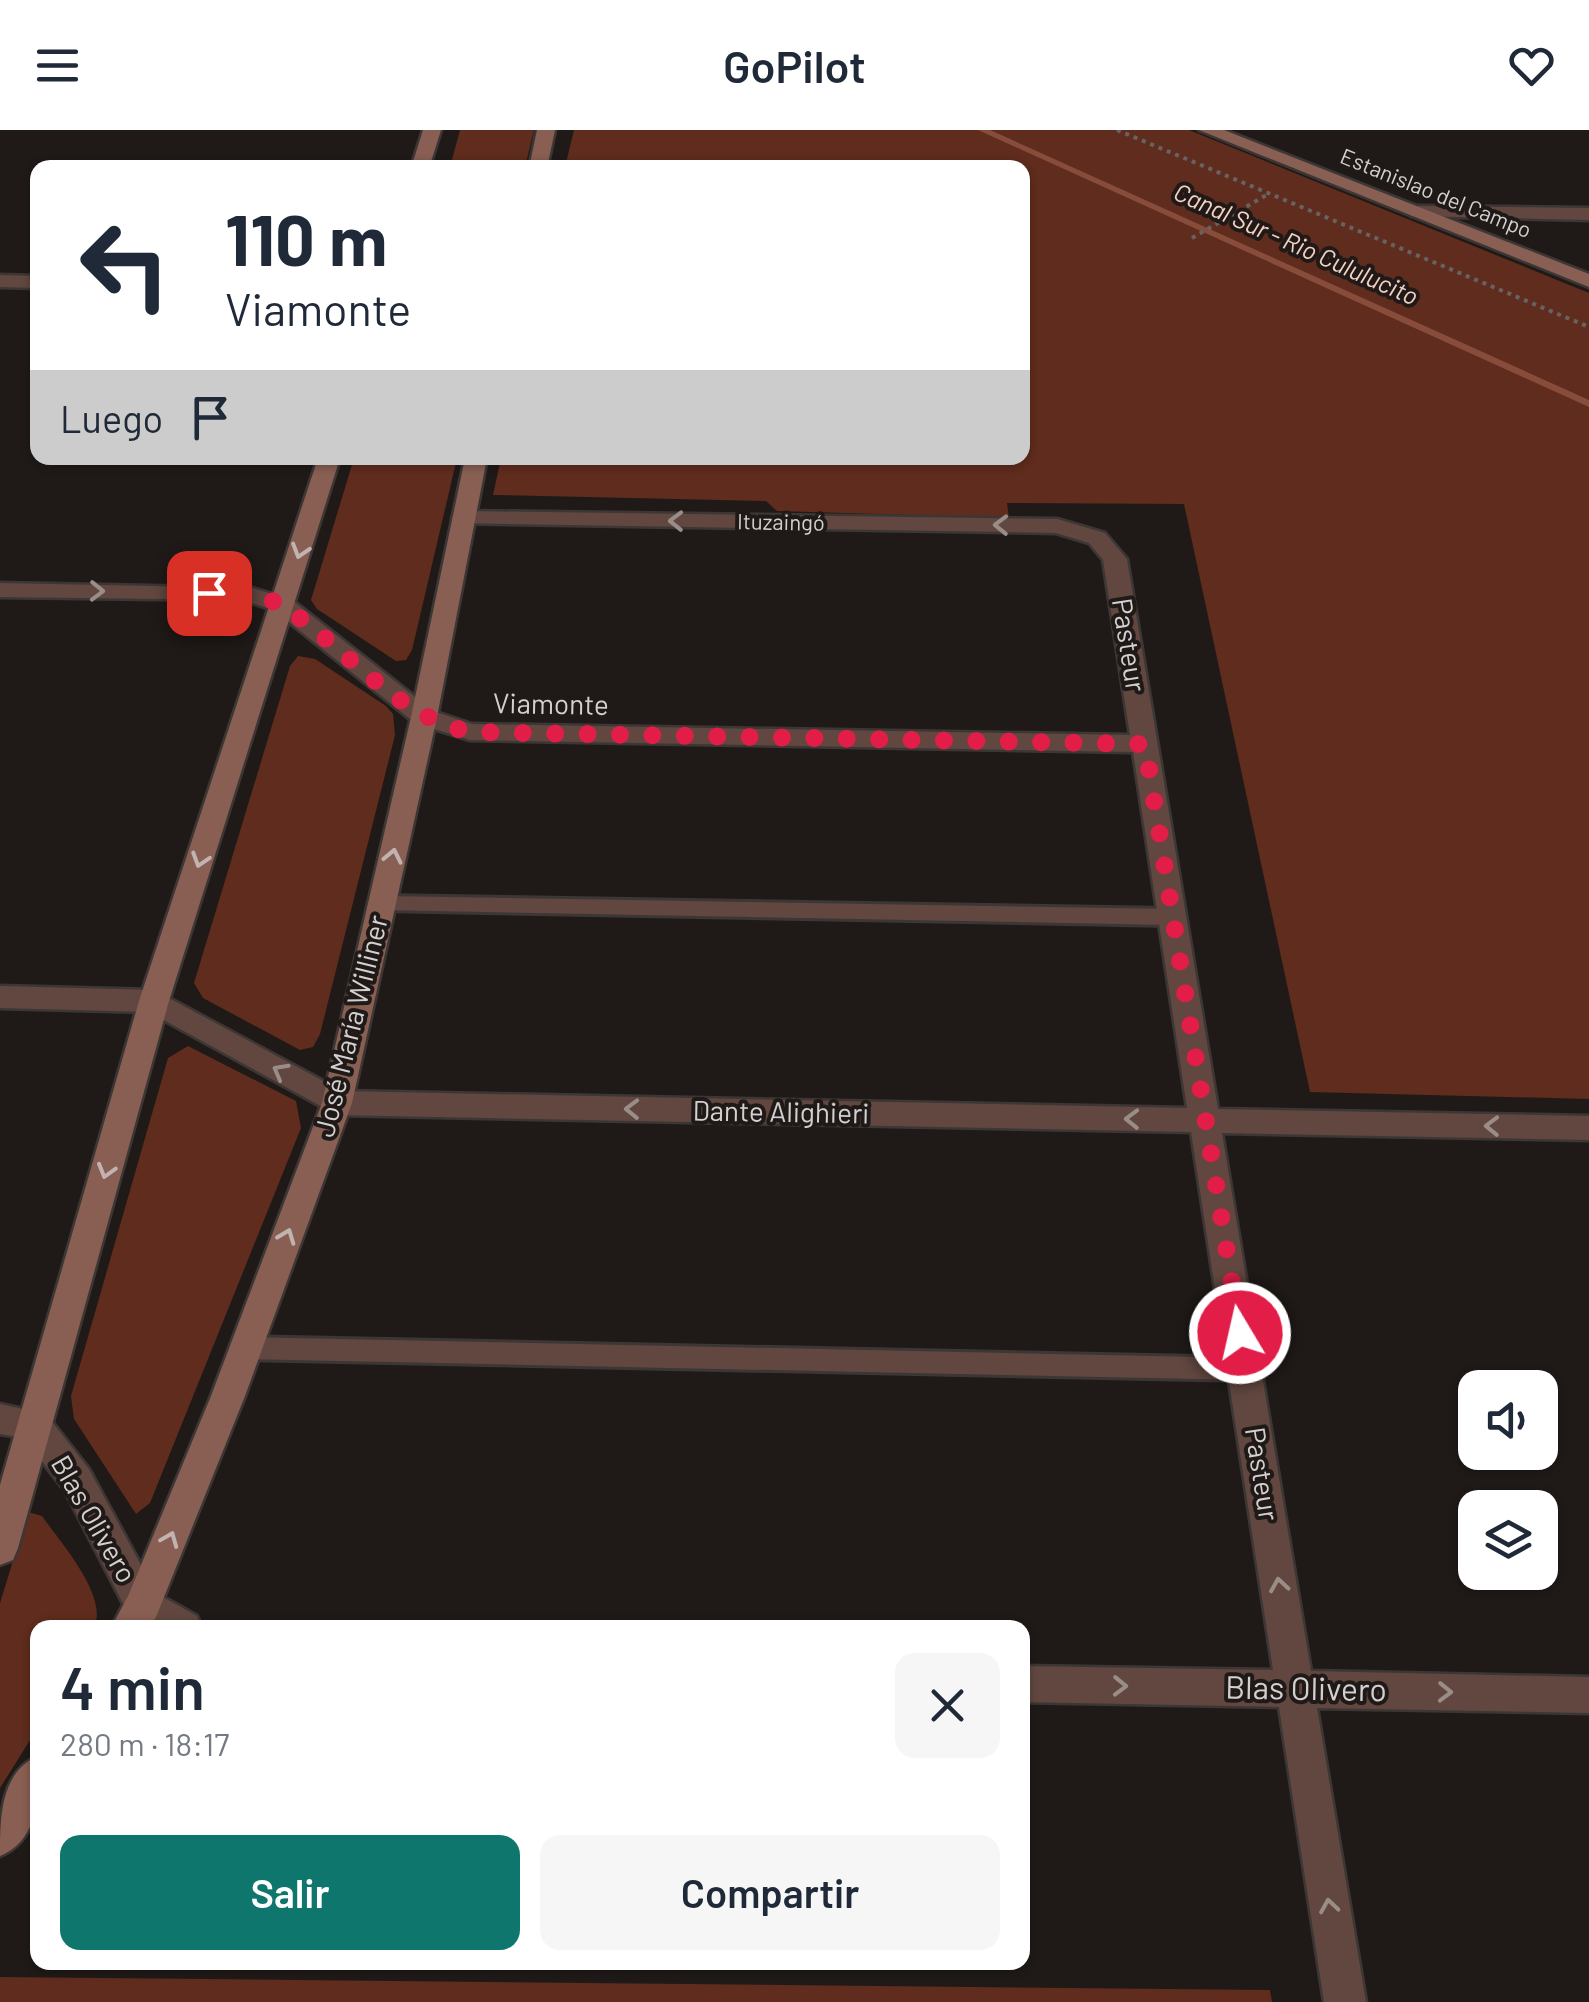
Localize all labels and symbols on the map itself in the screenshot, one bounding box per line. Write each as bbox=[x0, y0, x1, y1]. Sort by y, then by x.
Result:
street label: Estanislao del Campo bbox=[1337, 142, 1536, 242]
water label: Canal Sur - Rio Cululucito bbox=[1170, 176, 1423, 311]
street label: Ituzaingó bbox=[737, 507, 825, 535]
one-way arrow bbox=[668, 510, 684, 531]
one-way arrow bbox=[993, 514, 1008, 536]
one-way arrow bbox=[291, 541, 311, 558]
pin bbox=[167, 551, 252, 636]
one-way arrow bbox=[90, 580, 106, 602]
street label: Pasteur bbox=[1106, 596, 1154, 694]
street label: Viamonte bbox=[493, 685, 609, 721]
one-way arrow bbox=[381, 848, 402, 865]
one-way arrow bbox=[191, 850, 211, 867]
street label: José María Williner bbox=[306, 911, 394, 1140]
one-way arrow bbox=[273, 1064, 291, 1084]
street label: Dante Alighieri bbox=[692, 1092, 870, 1130]
one-way arrow bbox=[623, 1099, 639, 1120]
one-way arrow bbox=[1123, 1109, 1139, 1130]
one-way arrow bbox=[1483, 1115, 1498, 1137]
one-way arrow bbox=[97, 1162, 118, 1179]
one-way arrow bbox=[276, 1229, 296, 1246]
position arrow bbox=[1188, 1281, 1292, 1385]
street label: Pasteur bbox=[1239, 1425, 1287, 1523]
street label: Blas Olivero bbox=[45, 1449, 145, 1588]
one-way arrow bbox=[158, 1531, 178, 1549]
one-way arrow bbox=[1269, 1576, 1290, 1593]
street label: Blas Olivero bbox=[1225, 1667, 1387, 1707]
one-way arrow bbox=[1112, 1675, 1128, 1696]
one-way arrow bbox=[1438, 1681, 1453, 1703]
one-way arrow bbox=[1320, 1897, 1341, 1914]

